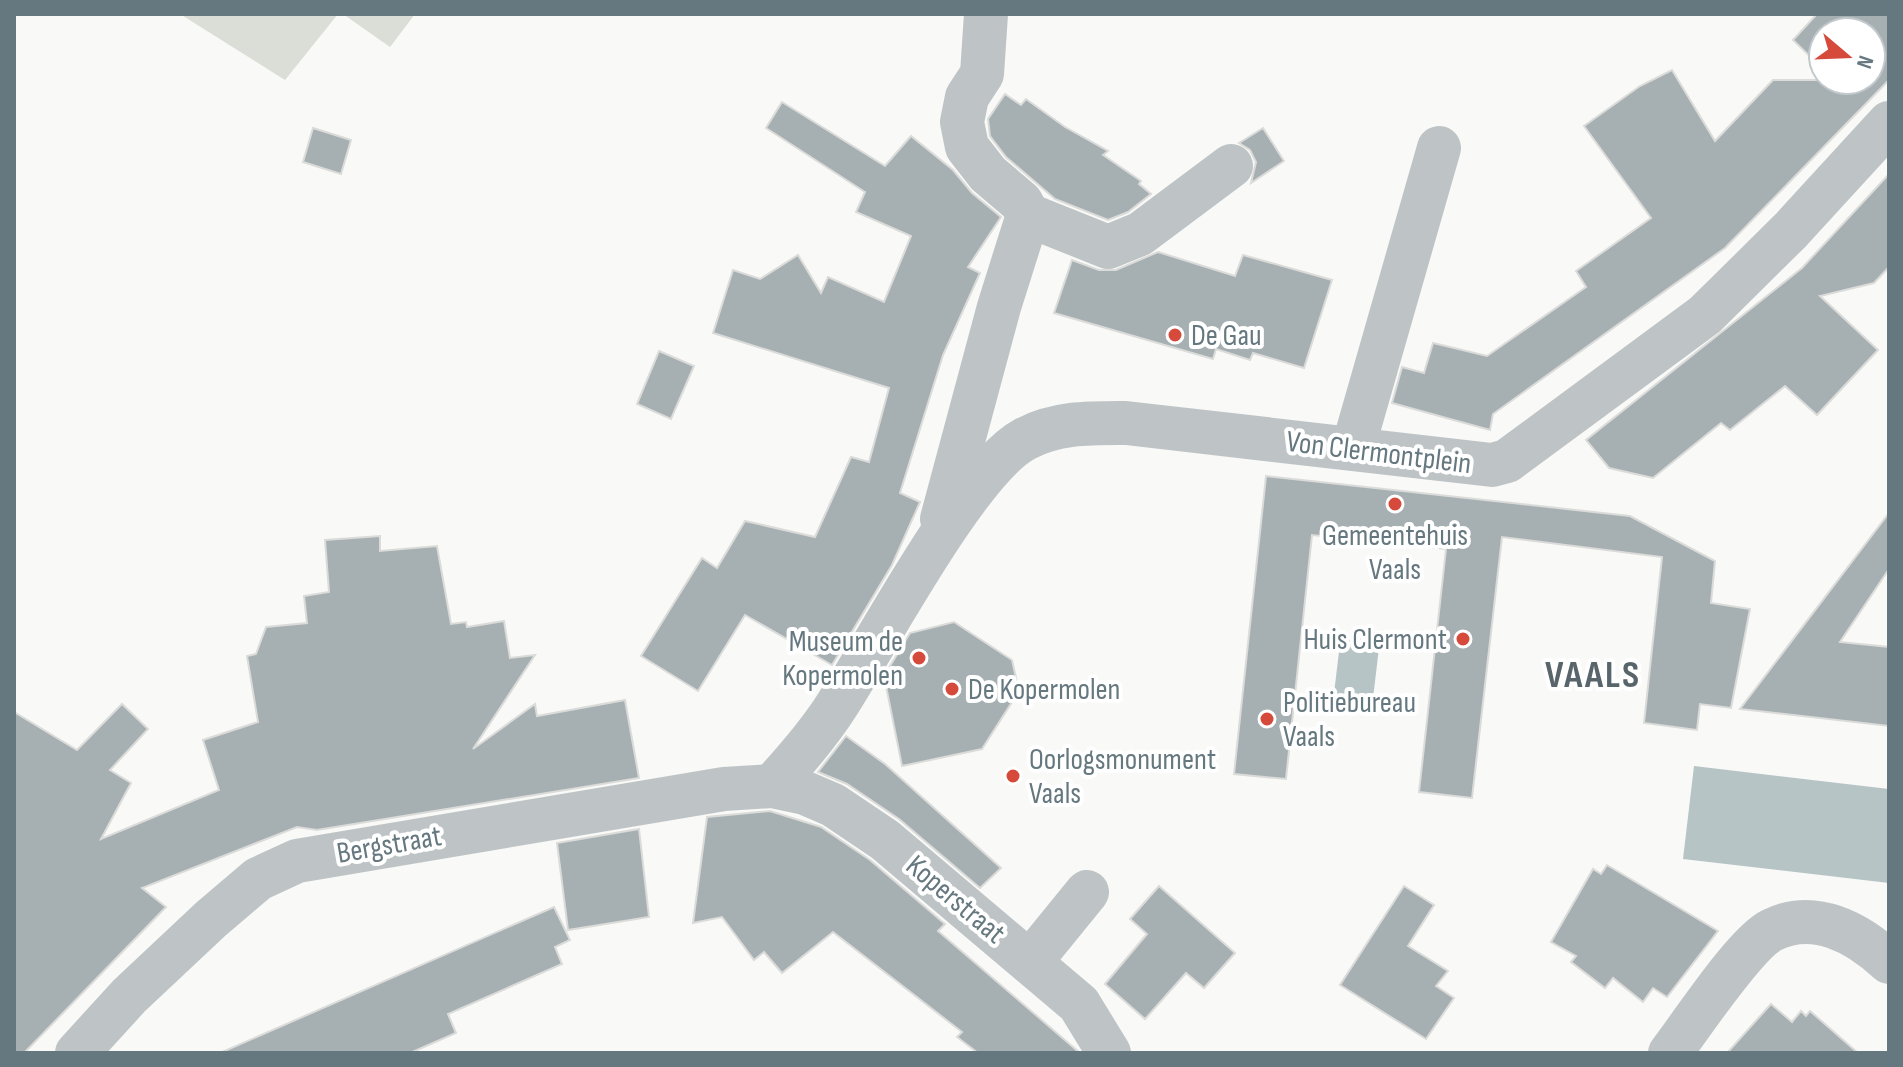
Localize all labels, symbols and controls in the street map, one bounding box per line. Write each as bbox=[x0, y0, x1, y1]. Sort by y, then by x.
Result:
north arrow bbox=[1807, 16, 1887, 96]
text: N bbox=[1850, 52, 1879, 72]
place label: De Gau bbox=[1191, 318, 1262, 354]
marker: De Gau bbox=[1166, 326, 1184, 344]
street label: Von Clermontplein bbox=[1284, 424, 1473, 482]
marker: Gemeentehuis Vaals bbox=[1386, 495, 1404, 513]
place label: Gemeentehuis Vaals bbox=[1322, 518, 1468, 588]
place label: Huis Clermont bbox=[1303, 622, 1447, 658]
place label: Museum de Kopermolen bbox=[782, 624, 903, 694]
marker: Huis Clermont bbox=[1454, 630, 1472, 648]
marker: Museum de Kopermolen bbox=[910, 649, 928, 667]
district label: VAALS bbox=[1545, 653, 1641, 698]
place label: De Kopermolen bbox=[968, 672, 1120, 708]
marker: De Kopermolen bbox=[943, 680, 961, 698]
place label: Politiebureau Vaals bbox=[1283, 685, 1416, 755]
marker: Politiebureau Vaals bbox=[1258, 710, 1276, 728]
place label: Oorlogsmonument Vaals bbox=[1029, 742, 1216, 812]
marker: Oorlogsmonument Vaals bbox=[1004, 767, 1022, 785]
street label: Bergstraat bbox=[334, 818, 444, 872]
street label: Koperstraat bbox=[898, 848, 1012, 952]

